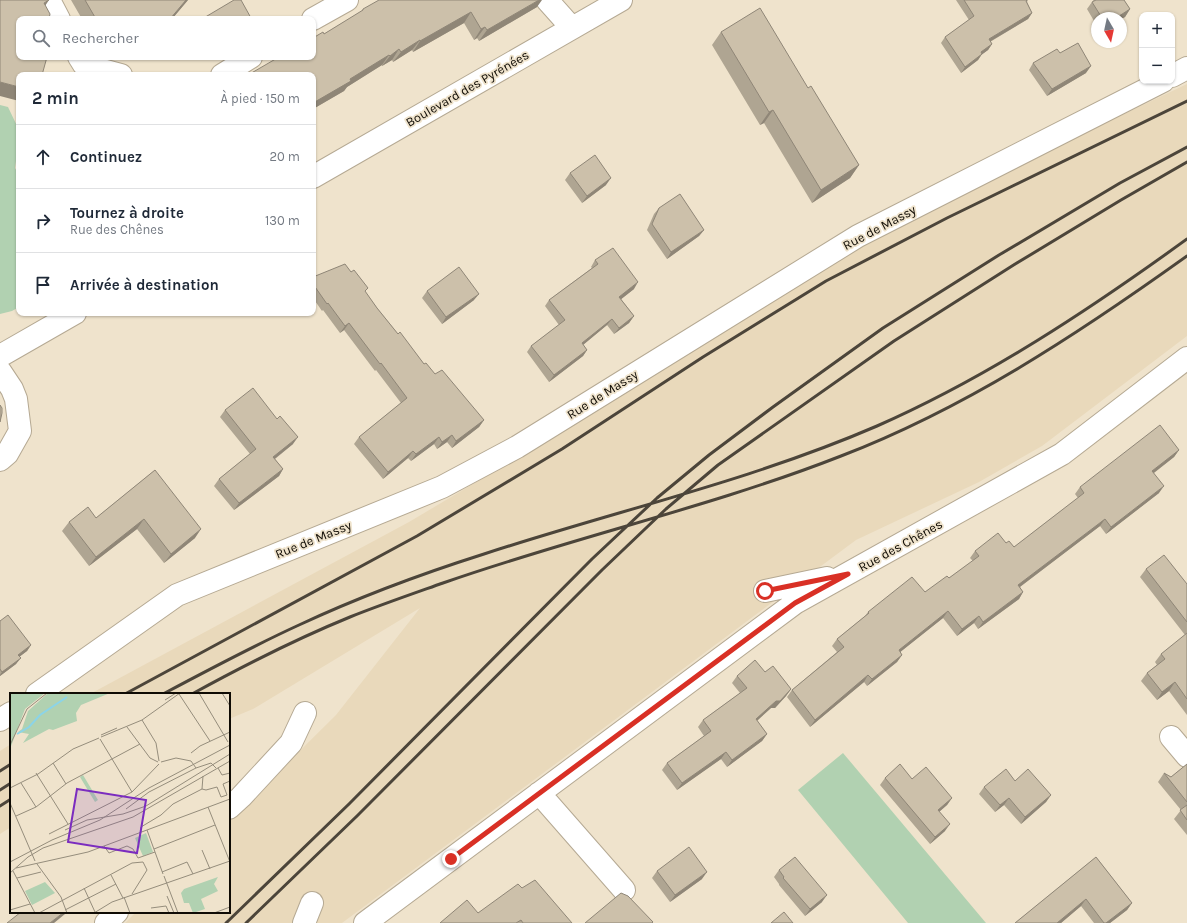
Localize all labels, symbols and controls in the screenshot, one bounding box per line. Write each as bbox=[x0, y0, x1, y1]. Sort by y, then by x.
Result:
north arrow bbox=[1091, 12, 1127, 48]
map controls bbox=[1139, 12, 1175, 84]
button: + bbox=[1139, 12, 1175, 48]
search box bbox=[16, 16, 316, 60]
icon: search bbox=[30, 27, 52, 49]
text: Rechercher bbox=[62, 29, 139, 47]
street label: Boulevard des Pyrénées bbox=[403, 47, 532, 130]
button: − bbox=[1139, 48, 1175, 84]
text: 2 min bbox=[32, 88, 79, 108]
text: À pied · 150 m bbox=[220, 91, 300, 106]
icon: ahead bbox=[32, 146, 54, 168]
text: Continuez bbox=[70, 148, 142, 166]
text: 20 m bbox=[270, 149, 300, 164]
street label: Rue de Massy bbox=[840, 202, 918, 253]
text: Tournez à droite bbox=[70, 204, 184, 222]
icon: right bbox=[32, 210, 54, 232]
text: 130 m bbox=[265, 213, 300, 228]
text: Rue des Chênes bbox=[70, 222, 164, 237]
icon: arrive bbox=[32, 274, 54, 296]
text: Arrivée à destination bbox=[70, 276, 219, 294]
street label: Rue de Massy bbox=[564, 367, 640, 422]
street label: Rue des Chênes bbox=[856, 516, 945, 575]
street label: Rue de Massy bbox=[273, 517, 353, 562]
route start bbox=[756, 582, 774, 600]
inset map bbox=[10, 693, 230, 913]
route end bbox=[442, 850, 460, 868]

